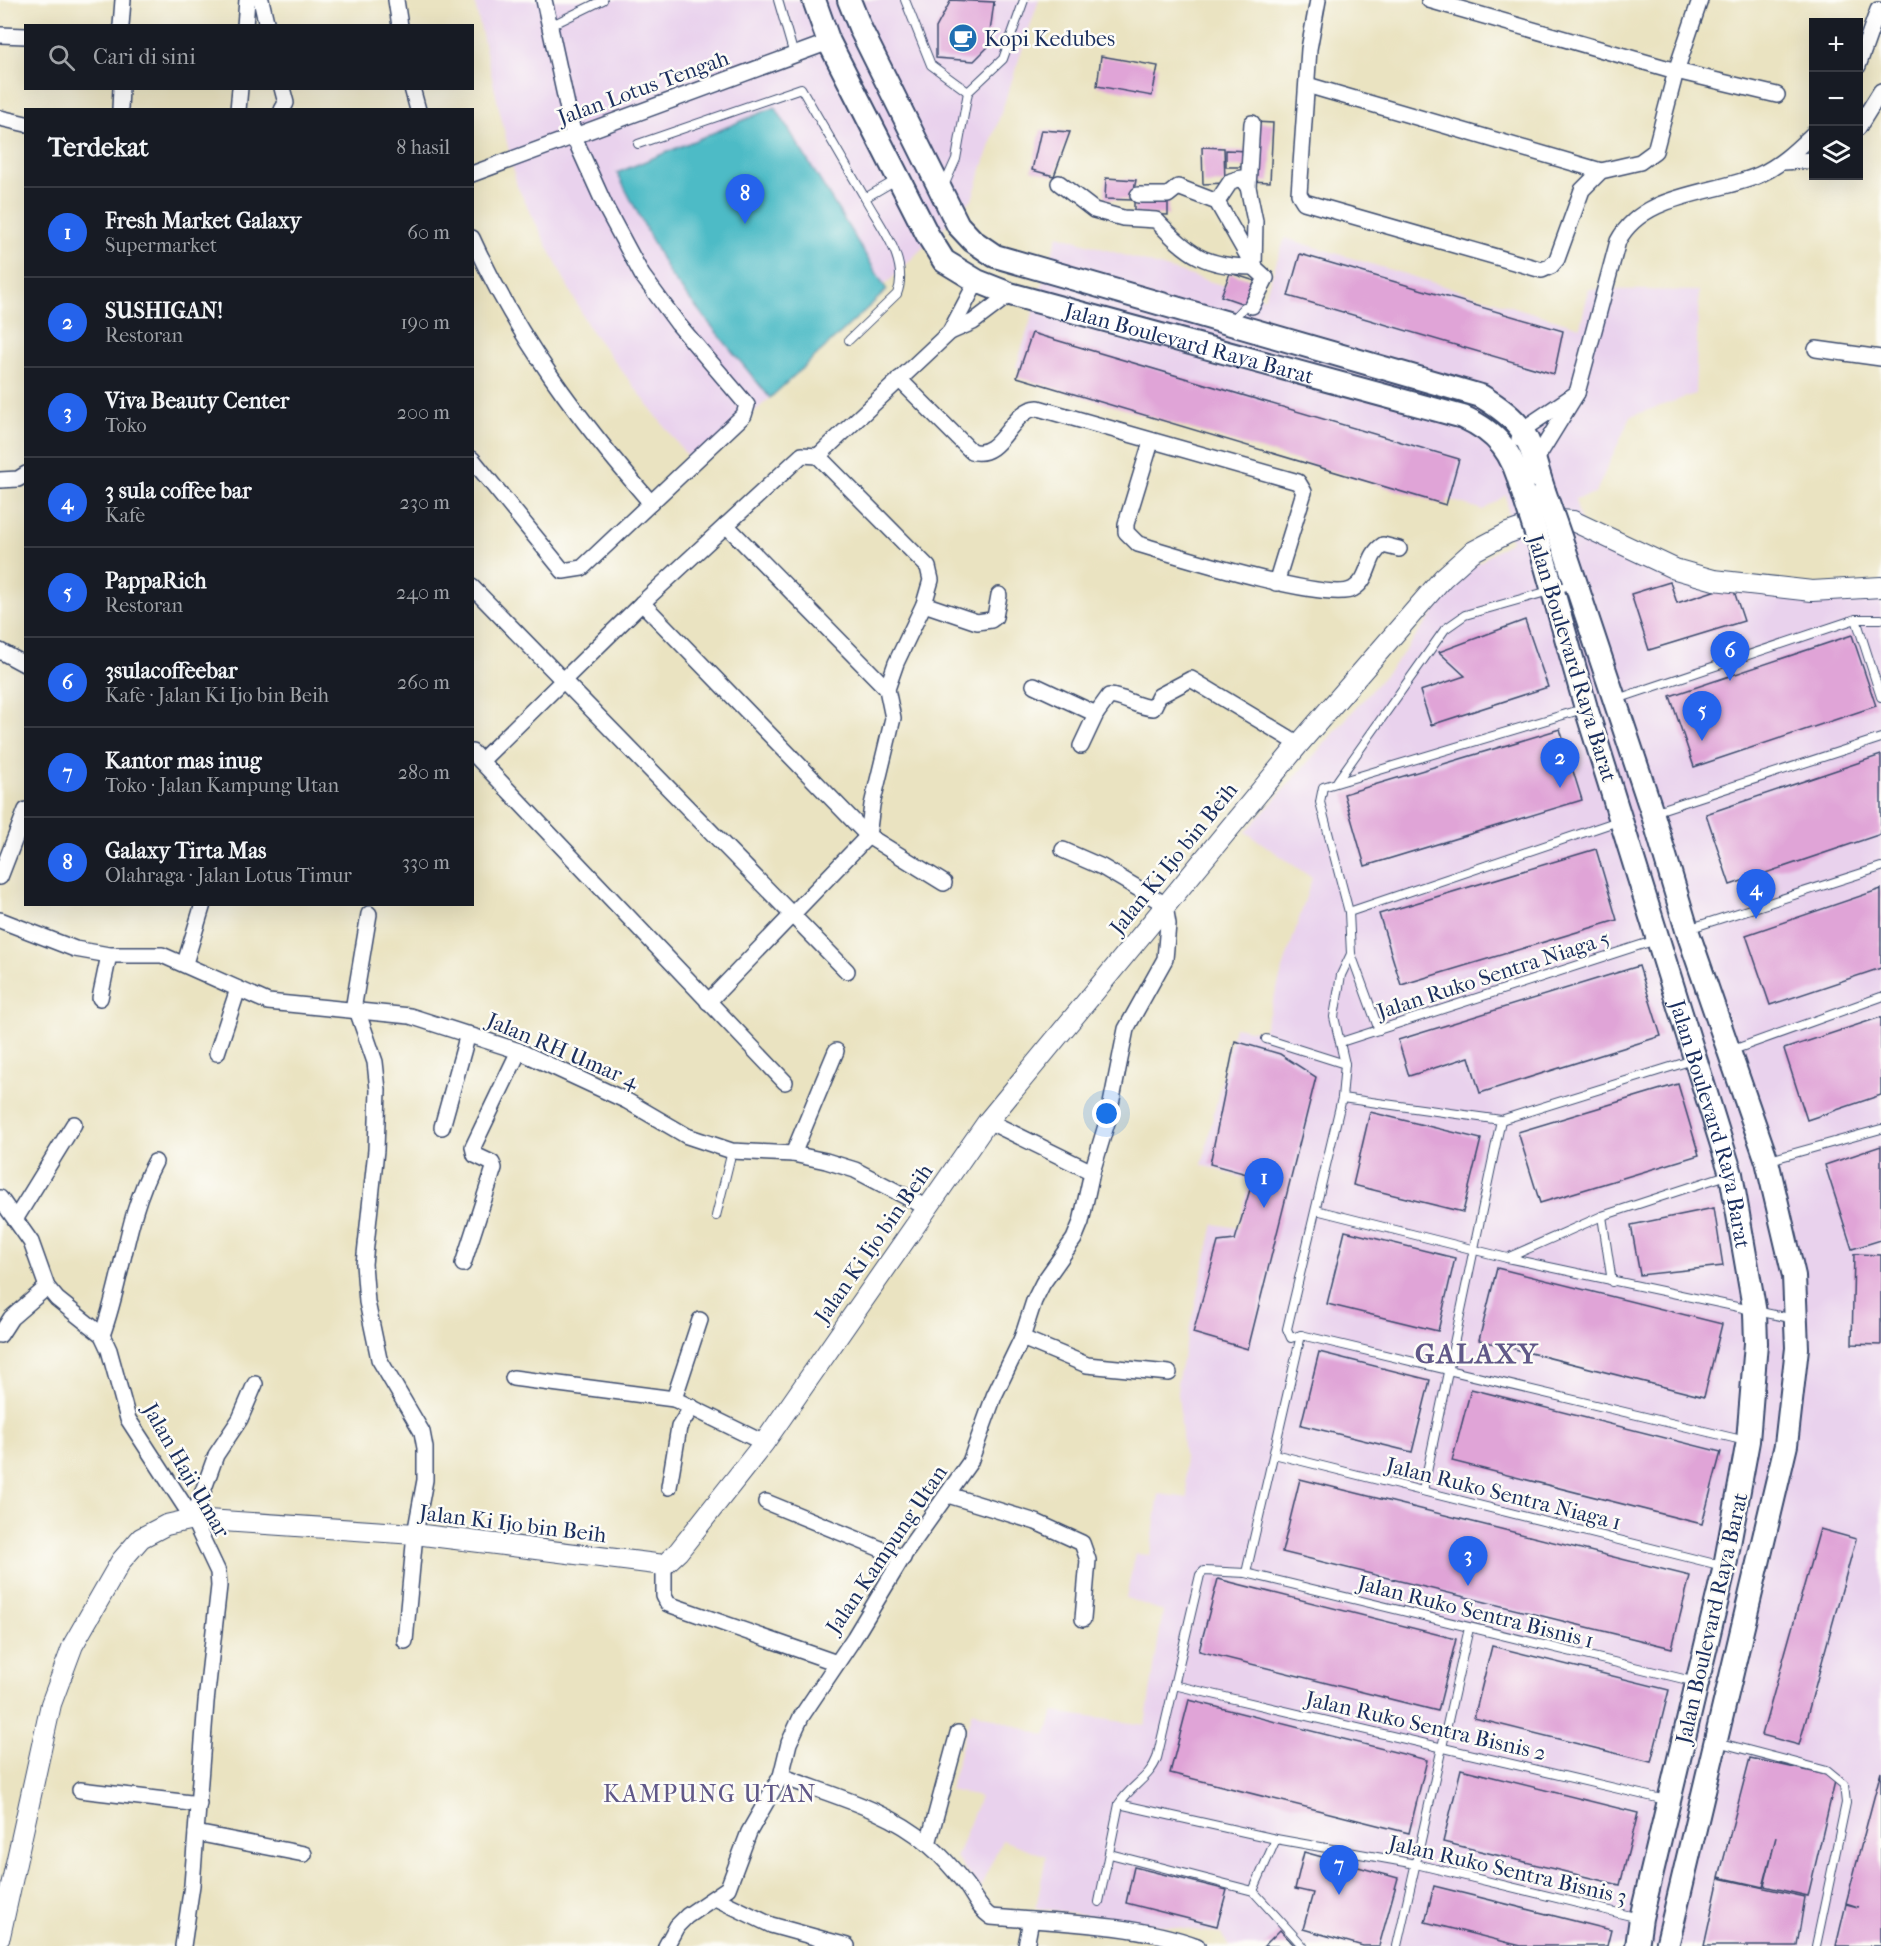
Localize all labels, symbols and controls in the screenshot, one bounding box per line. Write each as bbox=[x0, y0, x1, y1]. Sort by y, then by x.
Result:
map controls bbox=[1809, 18, 1863, 180]
button: + bbox=[1809, 18, 1863, 72]
cafe icon: Kopi Kedubes bbox=[947, 22, 979, 54]
search box bbox=[24, 24, 474, 90]
place label: Kopi Kedubes bbox=[984, 26, 1115, 52]
icon: search bbox=[45, 41, 78, 74]
text: Cari di sini bbox=[93, 44, 196, 70]
street label: Jalan Lotus Tengah bbox=[552, 45, 733, 132]
button: − bbox=[1809, 72, 1863, 126]
button: layers bbox=[1809, 126, 1863, 180]
text: Terdekat bbox=[48, 132, 149, 163]
text: 8 hasil bbox=[396, 136, 450, 159]
pin: 8 bbox=[726, 174, 764, 224]
text: Fresh Market Galaxy bbox=[105, 208, 301, 234]
text: 1 bbox=[64, 221, 71, 244]
text: 60 m bbox=[407, 221, 450, 244]
text: Supermarket bbox=[105, 234, 217, 257]
street label: Jalan Boulevard Raya Barat bbox=[1060, 297, 1317, 390]
text: SUSHIGAN! bbox=[105, 298, 223, 324]
text: 2 bbox=[62, 311, 73, 334]
text: 190 m bbox=[400, 311, 450, 334]
text: Restoran bbox=[105, 324, 183, 347]
text: Viva Beauty Center bbox=[105, 388, 289, 414]
text: 3 bbox=[63, 401, 72, 424]
text: 200 m bbox=[397, 401, 450, 424]
text: Toko bbox=[105, 414, 147, 437]
text: 3 sula coffee bar bbox=[105, 478, 252, 504]
text: 4 bbox=[62, 491, 73, 514]
text: 230 m bbox=[400, 491, 450, 514]
text: Kafe bbox=[105, 504, 145, 527]
street label: Jalan Boulevard Raya Barat bbox=[1521, 530, 1622, 785]
text: PappaRich bbox=[105, 568, 207, 594]
text: 5 bbox=[63, 581, 72, 604]
text: 240 m bbox=[396, 581, 450, 604]
text: Restoran bbox=[105, 594, 183, 617]
pin: 6 bbox=[1710, 632, 1750, 681]
text: 3sulacoffeebar bbox=[105, 658, 238, 684]
text: 6 bbox=[62, 671, 73, 694]
text: 260 m bbox=[397, 671, 450, 694]
text: Kafe · Jalan Ki Ijo bin Beih bbox=[105, 684, 329, 707]
pin: 5 bbox=[1682, 692, 1722, 741]
pin: 2 bbox=[1540, 738, 1580, 788]
text: Kantor mas inug bbox=[105, 748, 261, 774]
text: 7 bbox=[63, 761, 72, 784]
text: 280 m bbox=[398, 761, 450, 784]
text: Toko · Jalan Kampung Utan bbox=[105, 774, 339, 797]
street label: Jalan Ki Ijo bin Beih bbox=[1103, 777, 1244, 942]
text: Galaxy Tirta Mas bbox=[105, 838, 266, 864]
text: 8 bbox=[62, 851, 73, 874]
text: 330 m bbox=[402, 851, 450, 874]
text: Olahraga · Jalan Lotus Timur bbox=[105, 864, 352, 887]
pin: 4 bbox=[1736, 870, 1776, 919]
street label: Jalan Ruko Sentra Niaga 5 bbox=[1372, 925, 1613, 1025]
street label: Jalan Boulevard Raya Barat bbox=[1663, 995, 1756, 1251]
street label: Jalan RH Umar 4 bbox=[481, 1006, 643, 1095]
your location bbox=[1092, 1099, 1121, 1128]
street label: Jalan Ki Ijo bin Beih bbox=[808, 1158, 939, 1330]
pin: 1 bbox=[1244, 1158, 1284, 1208]
district label: GALAXY bbox=[1415, 1337, 1539, 1370]
street label: Jalan Haji Umar bbox=[136, 1397, 235, 1543]
street label: Jalan Ruko Sentra Niaga 1 bbox=[1382, 1452, 1624, 1536]
street label: Jalan Kampung Utan bbox=[820, 1460, 953, 1640]
street label: Jalan Boulevard Raya Barat bbox=[1670, 1490, 1754, 1748]
street label: Jalan Ki Ijo bin Beih bbox=[416, 1499, 609, 1548]
pin: 3 bbox=[1448, 1536, 1488, 1586]
street label: Jalan Ruko Sentra Bisnis 1 bbox=[1353, 1570, 1597, 1654]
street label: Jalan Ruko Sentra Bisnis 2 bbox=[1301, 1685, 1549, 1766]
district label: KAMPUNG UTAN bbox=[603, 1780, 817, 1808]
street label: Jalan Ruko Sentra Bisnis 3 bbox=[1384, 1829, 1629, 1910]
pin: 7 bbox=[1320, 1846, 1358, 1895]

